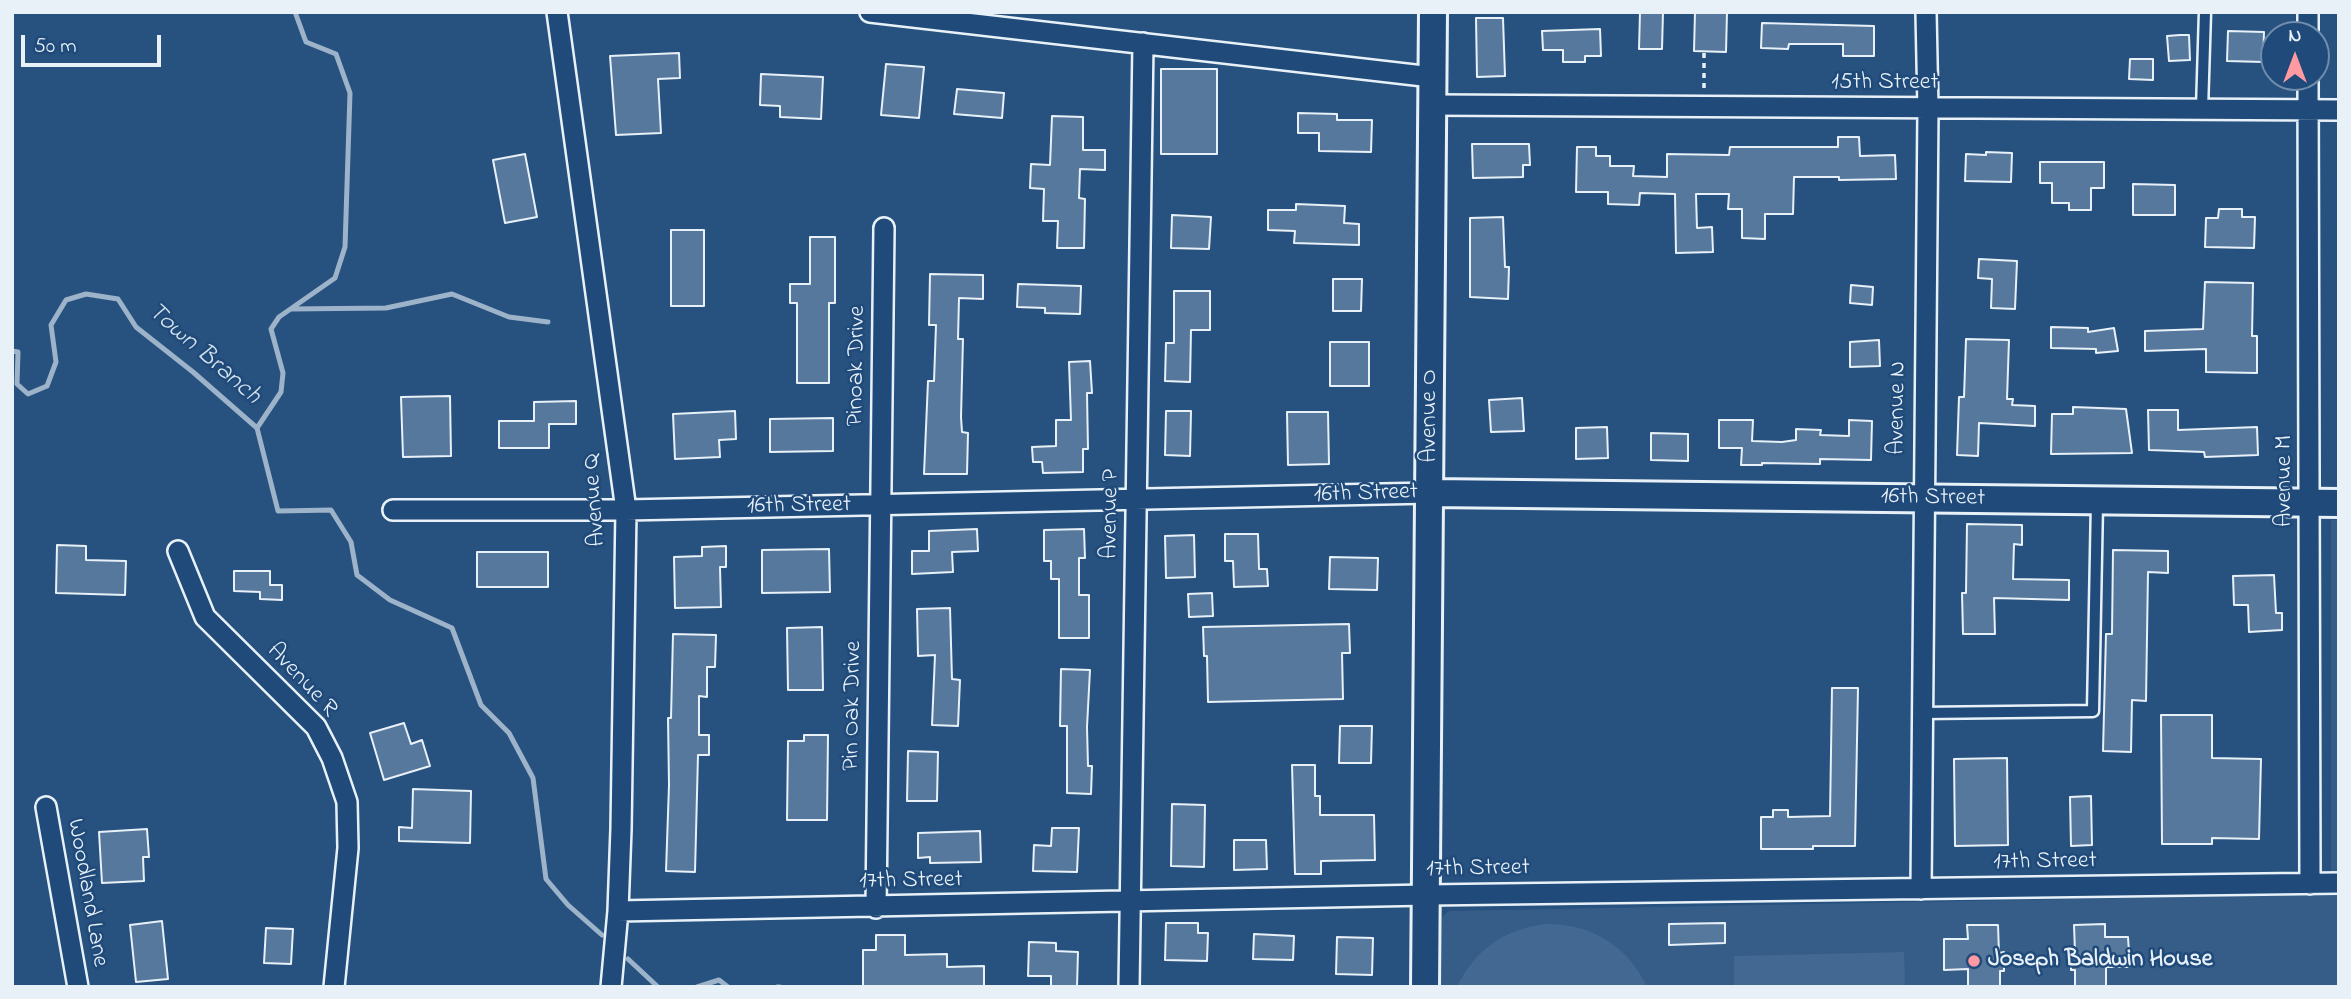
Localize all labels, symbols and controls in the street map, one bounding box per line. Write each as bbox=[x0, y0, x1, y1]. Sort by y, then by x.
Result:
scale bar bbox=[24, 21, 164, 65]
north arrow bbox=[2260, 21, 2330, 91]
text: N bbox=[2289, 23, 2301, 50]
text: 50 m bbox=[34, 32, 77, 62]
street label: 15th Street bbox=[1831, 70, 1939, 98]
water label: Town Branch bbox=[140, 297, 266, 413]
street label: Pinoak Drive bbox=[843, 305, 873, 427]
street label: Avenue N bbox=[1884, 361, 1914, 455]
street label: Avenue O bbox=[1417, 369, 1445, 463]
street label: Avenue M bbox=[2272, 435, 2300, 527]
street label: Avenue Q bbox=[578, 453, 614, 547]
street label: Avenue P bbox=[1097, 469, 1127, 559]
street label: 16th Street bbox=[1313, 479, 1419, 511]
street label: 16th Street bbox=[1881, 484, 1985, 514]
street label: 16th Street bbox=[747, 492, 851, 522]
street label: Avenue R bbox=[259, 638, 343, 724]
street label: Pin Oak Drive bbox=[838, 641, 870, 771]
street label: Woodland Lane bbox=[59, 817, 113, 969]
street label: 17th Street bbox=[1993, 848, 2097, 878]
street label: 17th Street bbox=[1426, 855, 1530, 885]
street label: 17th Street bbox=[859, 867, 963, 897]
place label: Joseph Baldwin House bbox=[1988, 947, 2212, 975]
marker: Joseph Baldwin House bbox=[1966, 953, 1982, 969]

